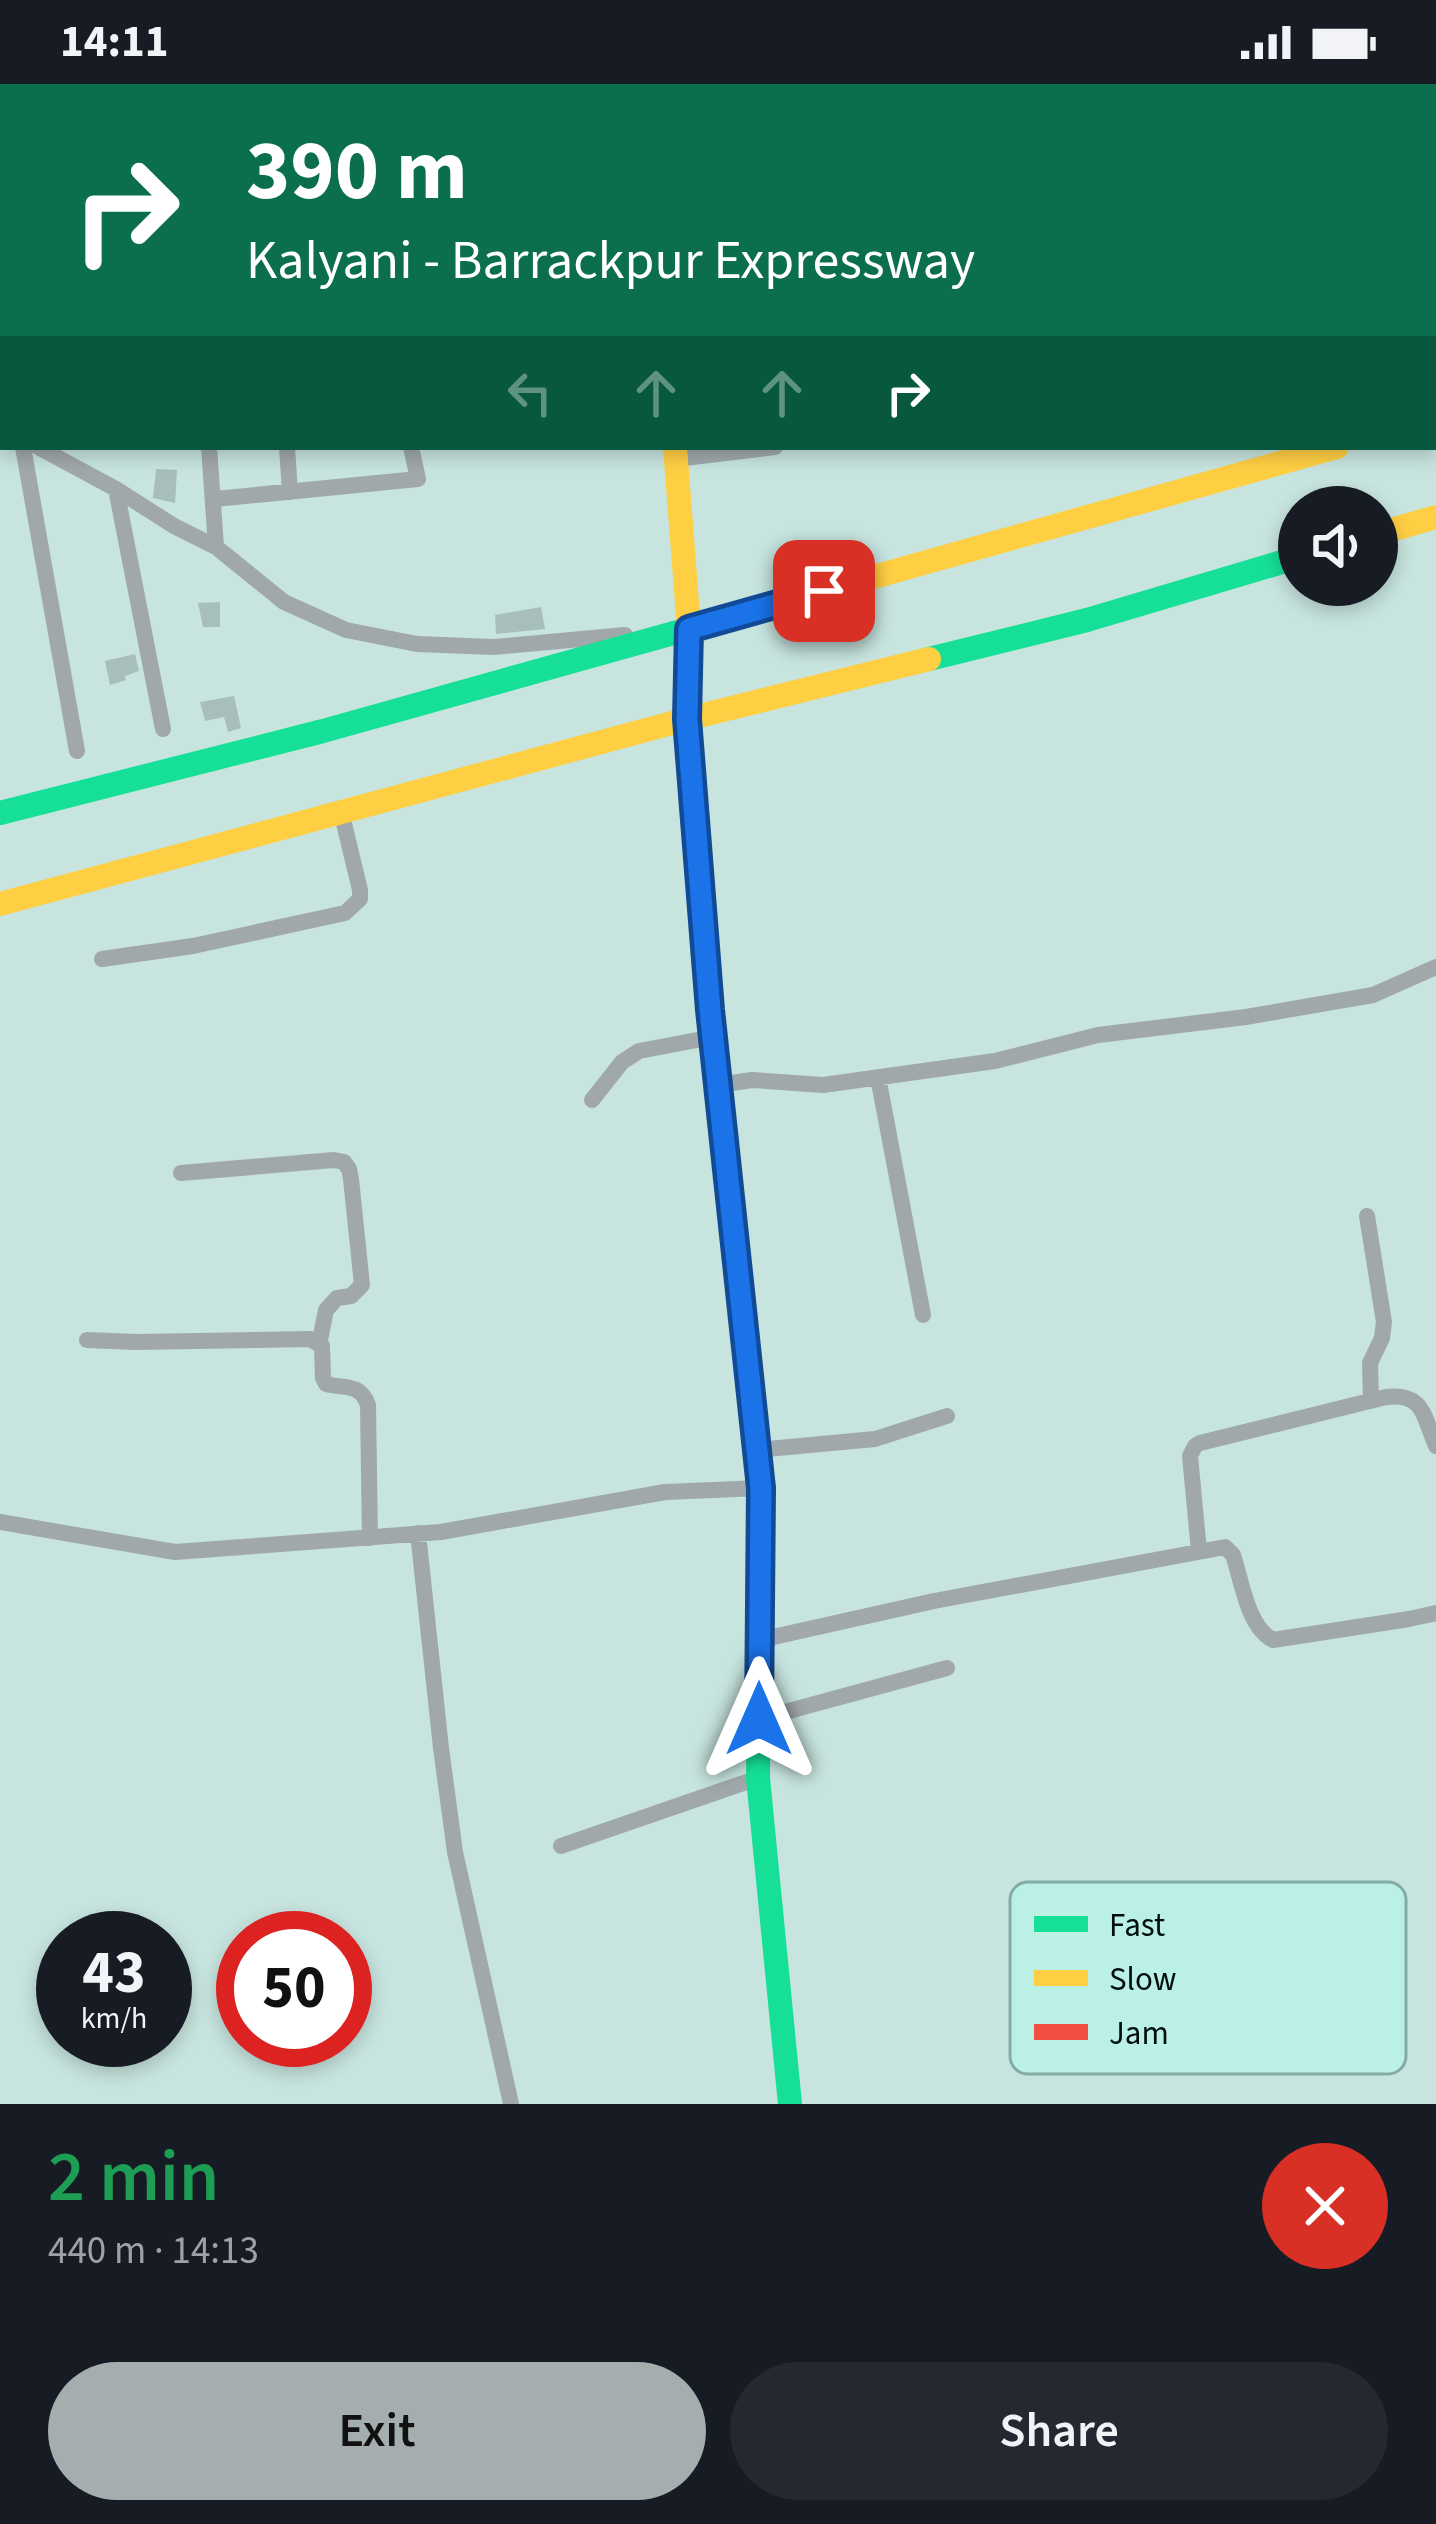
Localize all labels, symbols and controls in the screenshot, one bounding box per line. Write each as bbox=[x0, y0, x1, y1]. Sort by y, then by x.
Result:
text: 14:11 bbox=[60, 10, 169, 74]
text: 390 m bbox=[246, 112, 468, 232]
icon: right bbox=[48, 132, 204, 288]
text: Kalyani - Barrackpur Expressway bbox=[246, 223, 975, 300]
icon: left bbox=[497, 360, 563, 426]
icon: ahead bbox=[623, 360, 689, 426]
icon: ahead bbox=[749, 360, 815, 426]
icon: right bbox=[875, 360, 941, 426]
map controls bbox=[1278, 486, 1398, 606]
button: sound bbox=[1278, 486, 1398, 606]
pin bbox=[773, 540, 875, 642]
icon: arrive bbox=[791, 558, 857, 624]
position arrow bbox=[696, 1656, 822, 1782]
legend bbox=[1010, 1882, 1406, 2074]
text: Fast bbox=[1109, 1902, 1165, 1949]
speed limit sign: 50 bbox=[216, 1911, 372, 2067]
text: 43 bbox=[82, 1931, 146, 2016]
text: Slow bbox=[1109, 1956, 1177, 2003]
text: km/h bbox=[81, 1997, 147, 2040]
text: Jam bbox=[1109, 2010, 1169, 2057]
text: 2 min bbox=[48, 2126, 219, 2229]
button: close bbox=[1262, 2143, 1388, 2269]
text: 440 m · 14:13 bbox=[48, 2223, 259, 2279]
button: Exit bbox=[48, 2362, 706, 2500]
button: Share bbox=[730, 2362, 1388, 2500]

